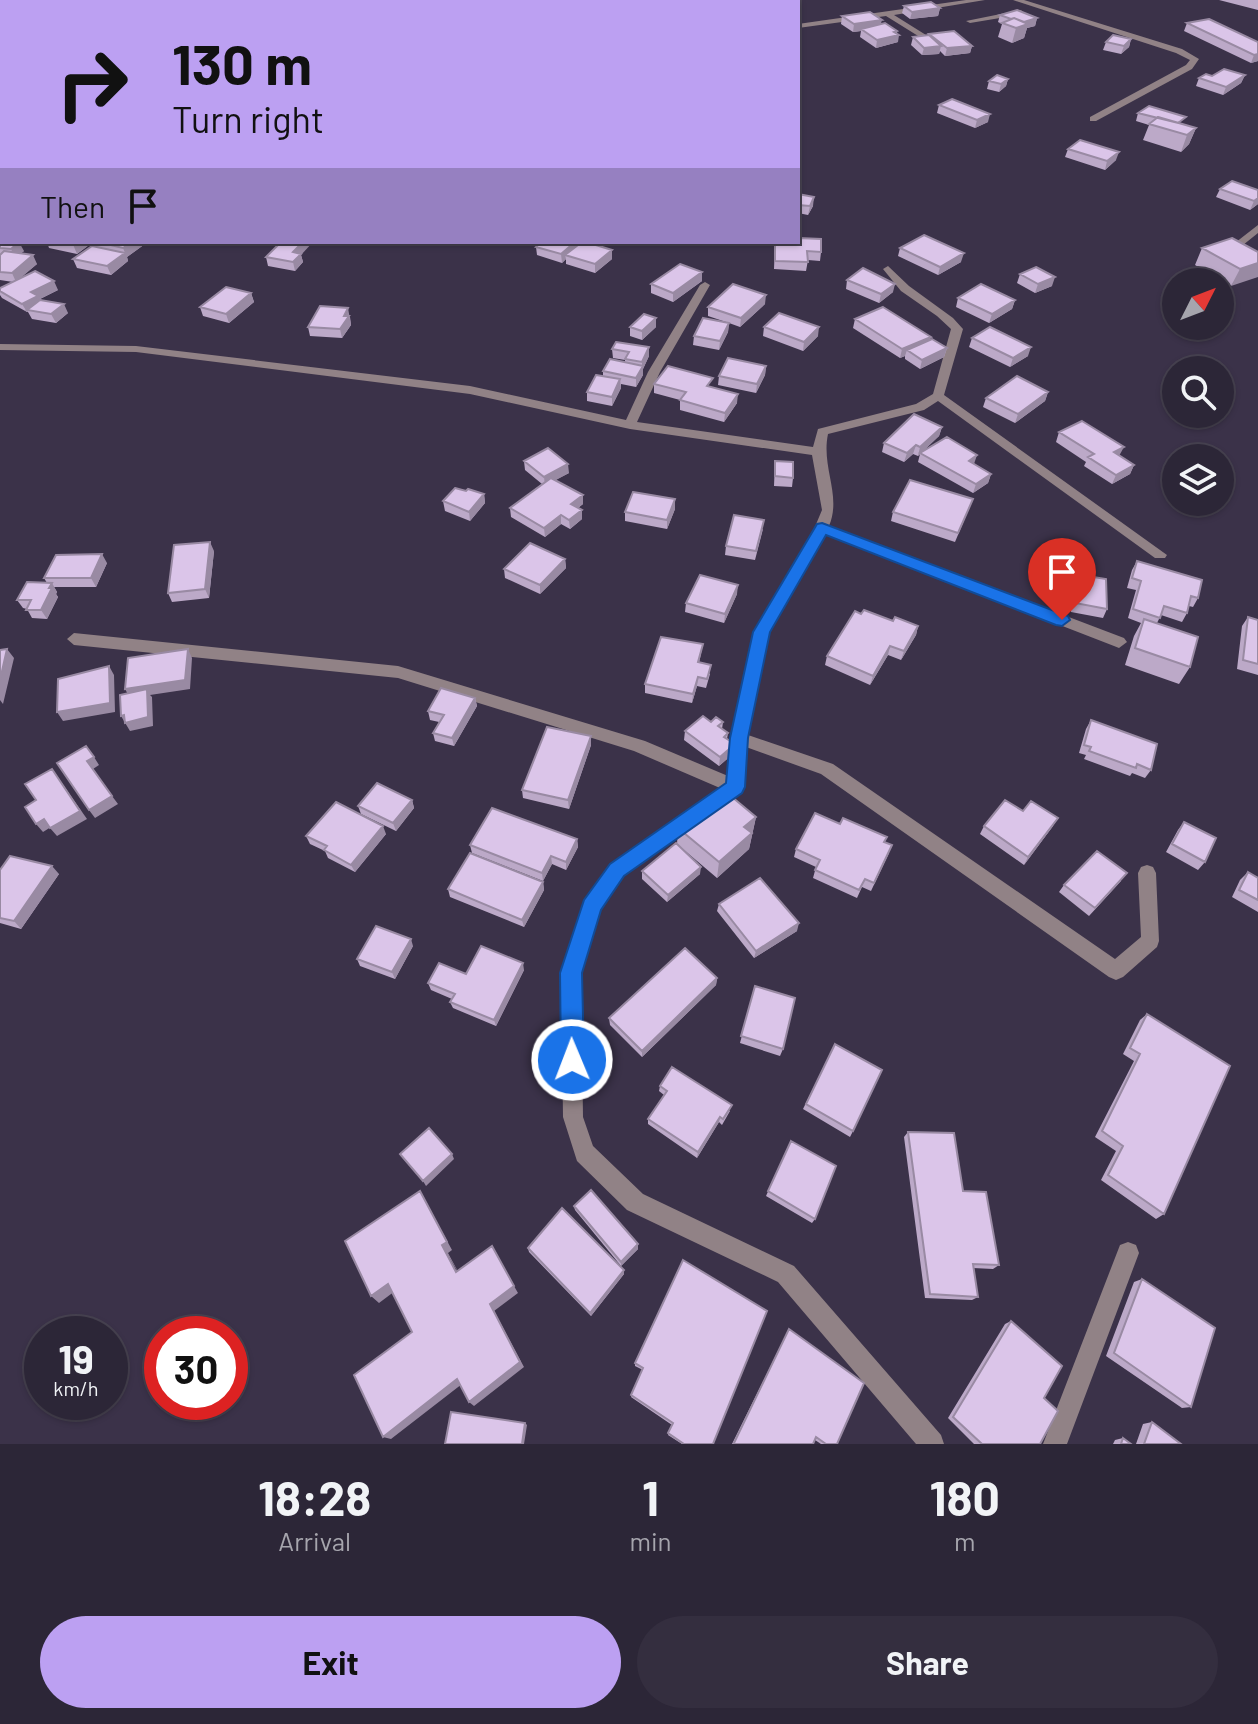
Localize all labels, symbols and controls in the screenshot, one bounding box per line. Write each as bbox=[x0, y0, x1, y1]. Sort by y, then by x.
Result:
text: 130 m bbox=[172, 29, 312, 96]
icon: right bbox=[40, 32, 144, 136]
text: Turn right bbox=[172, 97, 324, 140]
icon: arrive bbox=[121, 184, 165, 228]
text: Then bbox=[40, 188, 105, 224]
north arrow bbox=[1162, 268, 1234, 340]
map controls bbox=[1162, 268, 1234, 516]
button: search bbox=[1162, 356, 1234, 428]
button: layers bbox=[1162, 444, 1234, 516]
pin bbox=[1028, 538, 1096, 620]
icon: arrive bbox=[1040, 550, 1084, 594]
position arrow bbox=[530, 1018, 614, 1102]
speed limit sign: 30 bbox=[144, 1316, 248, 1420]
text: 19 bbox=[58, 1334, 94, 1382]
text: km/h bbox=[53, 1376, 99, 1400]
text: 18:28 bbox=[258, 1468, 371, 1526]
text: 1 bbox=[642, 1468, 659, 1526]
text: 180 bbox=[930, 1468, 1000, 1526]
text: Arrival bbox=[278, 1525, 351, 1556]
text: min bbox=[629, 1525, 672, 1556]
text: m bbox=[954, 1525, 976, 1556]
button: Exit bbox=[40, 1616, 621, 1708]
button: Share bbox=[637, 1616, 1218, 1708]

